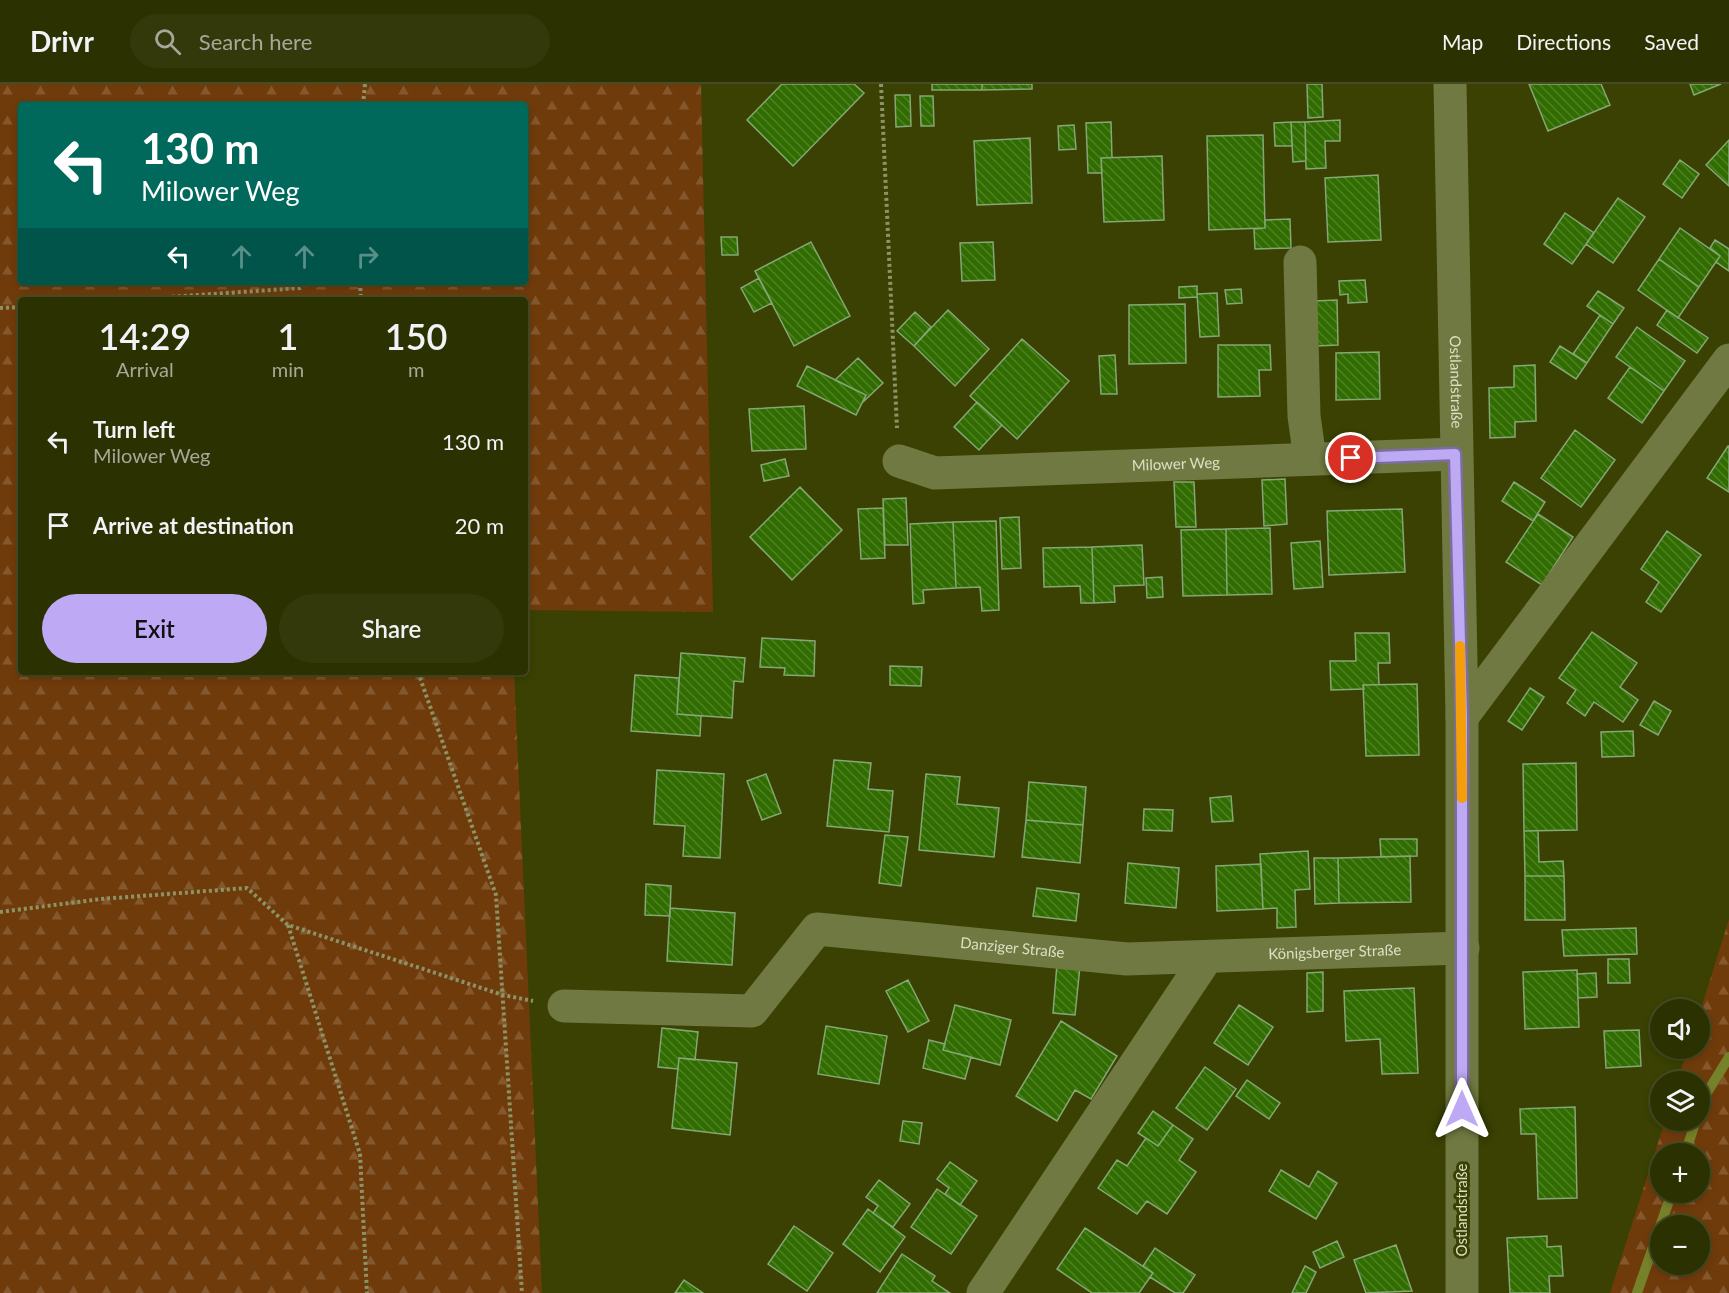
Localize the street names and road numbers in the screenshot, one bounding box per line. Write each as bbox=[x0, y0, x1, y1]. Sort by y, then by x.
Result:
street label: Ostlandstraße bbox=[1447, 335, 1467, 429]
street label: Milower Weg bbox=[1131, 453, 1220, 474]
street label: Danziger Straße bbox=[960, 933, 1066, 961]
street label: Königsberger Straße bbox=[1268, 940, 1402, 962]
street label: Ostlandstraße bbox=[1452, 1164, 1470, 1256]

